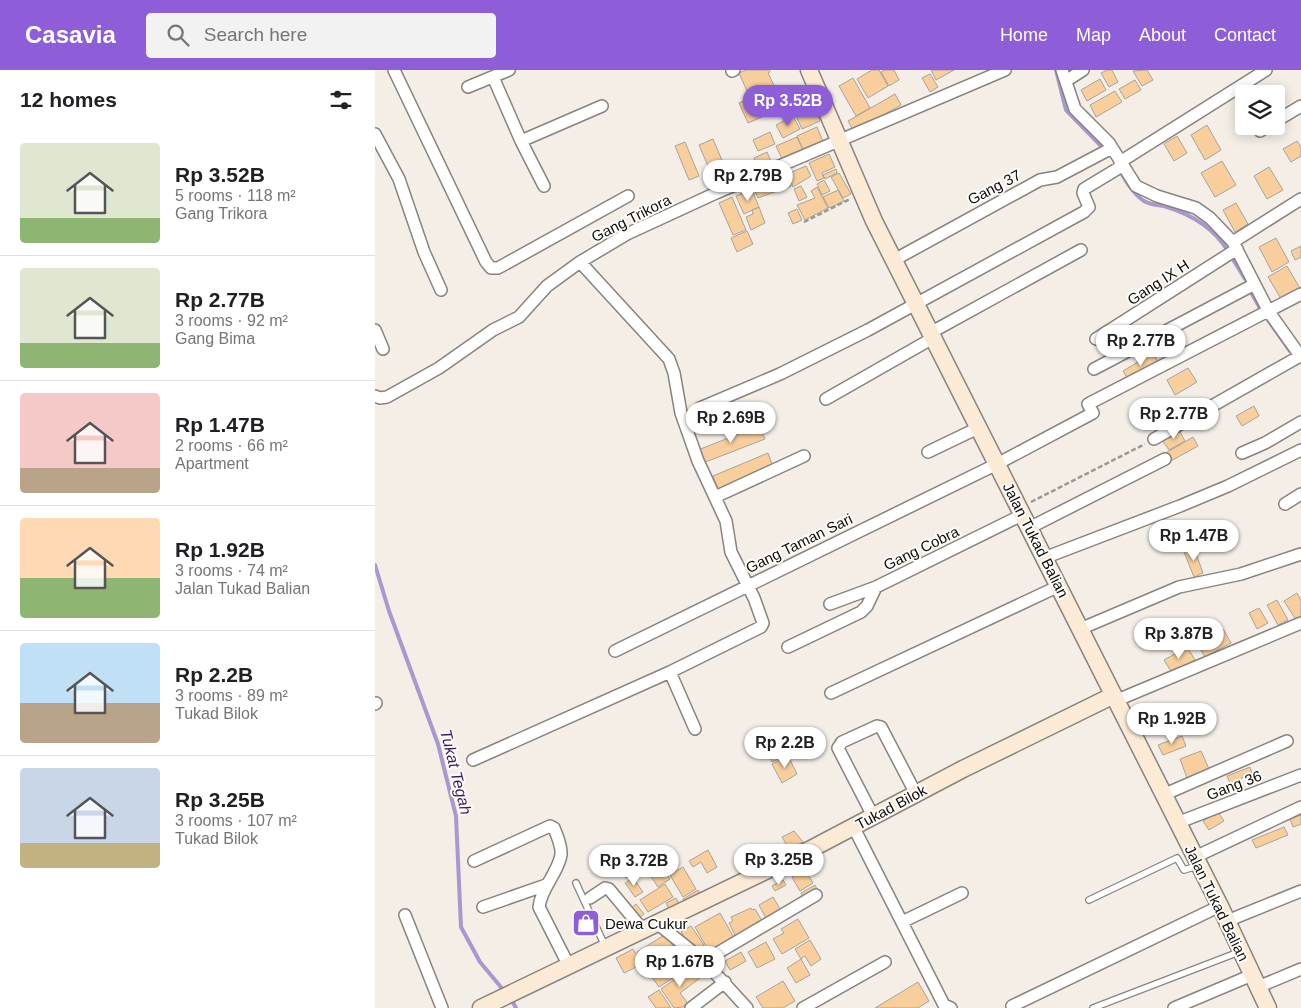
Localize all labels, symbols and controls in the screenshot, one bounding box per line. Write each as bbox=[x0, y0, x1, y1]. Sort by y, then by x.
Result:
search box bbox=[146, 13, 496, 58]
text: Casavia bbox=[25, 21, 116, 48]
icon: search bbox=[164, 21, 192, 49]
text: Search here bbox=[204, 24, 307, 45]
text: Home bbox=[1000, 25, 1048, 45]
text: Map bbox=[1076, 25, 1111, 45]
text: About bbox=[1139, 25, 1186, 45]
text: Contact bbox=[1214, 25, 1276, 45]
pin: Rp 3.52B bbox=[736, 85, 840, 127]
map controls bbox=[1235, 85, 1285, 135]
button: layers bbox=[1235, 85, 1285, 135]
icon: filters bbox=[327, 86, 355, 114]
text: 12 homes bbox=[20, 88, 117, 111]
text: Rp 3.52B bbox=[754, 92, 822, 109]
pin: Rp 2.79B bbox=[696, 160, 800, 202]
icon: home bbox=[60, 163, 120, 223]
text: Rp 3.52B bbox=[175, 163, 265, 186]
street label: Gang 37 bbox=[965, 166, 1023, 208]
text: Rp 2.79B bbox=[714, 167, 782, 184]
text: 5 rooms · 118 m² bbox=[175, 187, 296, 204]
street label: Gang Trikora bbox=[589, 190, 674, 245]
text: Gang Trikora bbox=[175, 205, 267, 222]
street label: Gang IX H bbox=[1124, 256, 1192, 308]
icon: home bbox=[60, 288, 120, 348]
text: Rp 2.77B bbox=[175, 288, 265, 311]
text: 3 rooms · 92 m² bbox=[175, 312, 288, 329]
pin: Rp 2.77B bbox=[1089, 324, 1193, 367]
text: Gang Bima bbox=[175, 330, 255, 347]
text: Rp 2.77B bbox=[1107, 332, 1175, 349]
pin: Rp 2.77B bbox=[1122, 398, 1226, 440]
pin: Rp 2.69B bbox=[679, 402, 783, 444]
text: Rp 2.77B bbox=[1140, 405, 1208, 422]
text: Rp 2.69B bbox=[697, 409, 765, 426]
icon: home bbox=[60, 413, 120, 473]
text: Rp 1.47B bbox=[175, 413, 265, 436]
text: 2 rooms · 66 m² bbox=[175, 437, 288, 454]
text: Apartment bbox=[175, 455, 249, 472]
street label: Jalan Tukad Balian bbox=[1000, 480, 1072, 600]
street label: Gang Taman Sari bbox=[743, 510, 855, 576]
pin: Rp 1.47B bbox=[1142, 520, 1246, 562]
street label: Gang Cobra bbox=[881, 522, 962, 574]
text: Rp 1.47B bbox=[1160, 527, 1228, 544]
icon: home bbox=[60, 538, 120, 598]
text: Rp 1.92B bbox=[175, 538, 265, 561]
text: 3 rooms · 74 m² bbox=[175, 562, 288, 579]
text: Jalan Tukad Balian bbox=[175, 580, 310, 597]
pin: Rp 3.87B bbox=[1127, 618, 1231, 660]
text: Rp 3.87B bbox=[1145, 625, 1213, 642]
icon: home bbox=[60, 663, 120, 723]
text: Rp 2.2B bbox=[175, 663, 253, 686]
text: 3 rooms · 89 m² bbox=[175, 687, 288, 704]
pin: Rp 1.92B bbox=[1120, 702, 1224, 745]
text: Tukad Bilok bbox=[175, 705, 258, 722]
text: Rp 1.92B bbox=[1138, 710, 1206, 727]
pin: Rp 2.2B bbox=[739, 726, 831, 769]
water label: Tukat Tegah bbox=[437, 728, 475, 816]
text: Rp 2.2B bbox=[755, 734, 815, 751]
street label: Gang 36 bbox=[1204, 767, 1264, 803]
street label: Tukad Bilok bbox=[853, 781, 930, 833]
icon: home bbox=[60, 788, 120, 848]
text: Rp 3.25B bbox=[175, 788, 265, 811]
text: 3 rooms · 107 m² bbox=[175, 812, 297, 829]
text: Tukad Bilok bbox=[175, 830, 258, 847]
street label: Jalan Tukad Balian bbox=[1182, 842, 1252, 964]
pin: Rp 3.72B bbox=[582, 844, 686, 887]
pin: Rp 3.25B bbox=[727, 844, 831, 886]
text: Rp 3.25B bbox=[745, 851, 813, 868]
text: Rp 3.72B bbox=[600, 852, 668, 869]
shop icon: Dewa Cukur bbox=[571, 908, 601, 938]
place label: Dewa Cukur bbox=[605, 915, 688, 932]
pin: Rp 1.67B bbox=[628, 946, 732, 988]
text: Rp 1.67B bbox=[646, 953, 714, 970]

